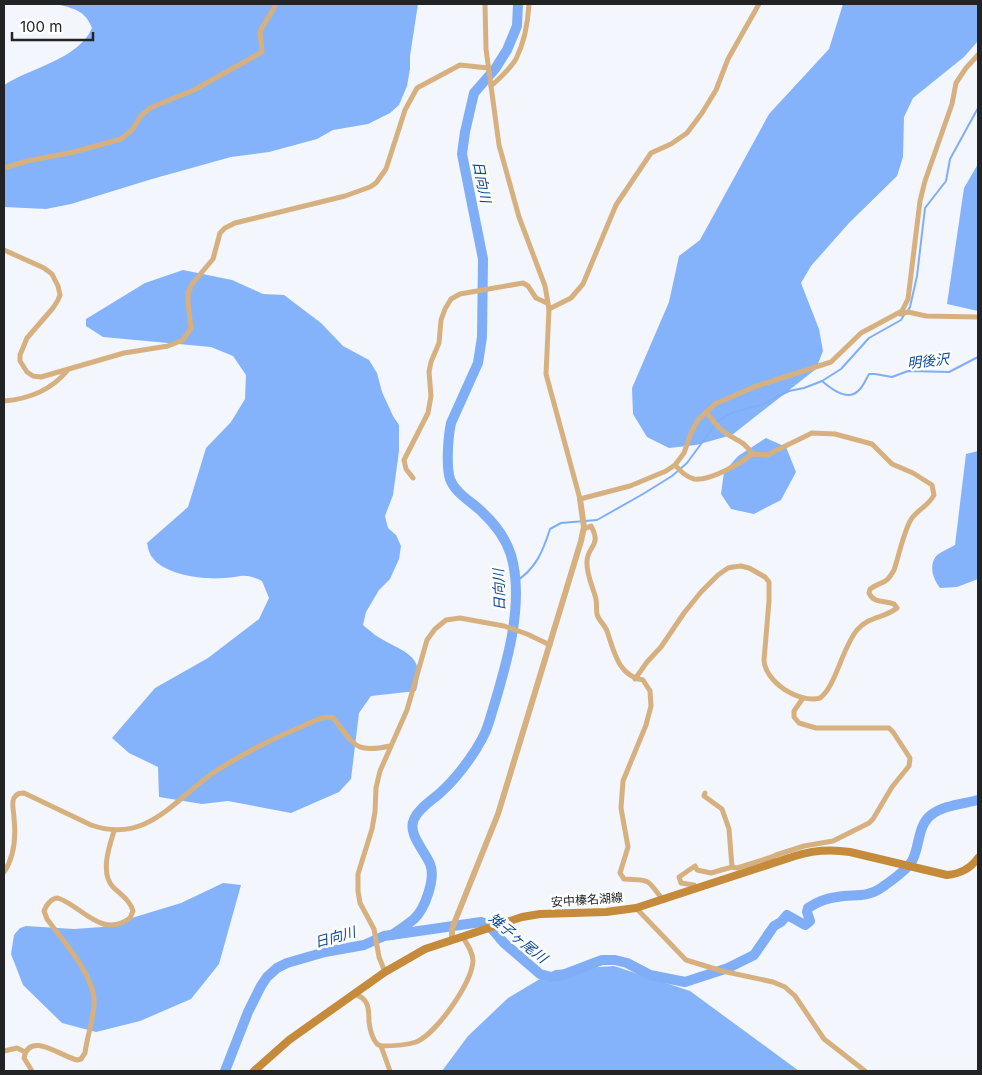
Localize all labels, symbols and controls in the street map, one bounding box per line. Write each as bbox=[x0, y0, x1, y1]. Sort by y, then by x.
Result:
scale bar bbox=[12, 10, 94, 42]
text: 100 m bbox=[20, 17, 62, 36]
water label: 日向川 bbox=[470, 160, 495, 206]
water label: 明後沢 bbox=[906, 350, 952, 371]
water label: 日向川 bbox=[489, 567, 508, 611]
street label: 安中榛名湖線 bbox=[551, 890, 623, 909]
water label: 雉子ヶ尾川 bbox=[486, 909, 552, 968]
water label: 日向川 bbox=[312, 922, 359, 950]

